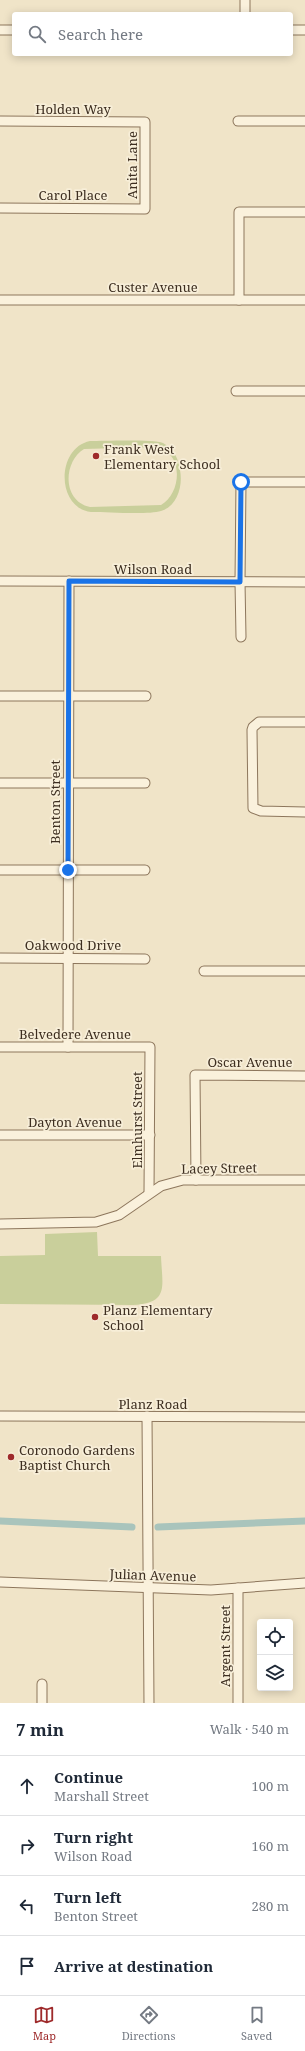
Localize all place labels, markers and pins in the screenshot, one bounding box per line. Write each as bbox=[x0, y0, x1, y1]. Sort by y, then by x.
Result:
place label: Frank West Elementary School bbox=[104, 440, 220, 473]
marker: Frank West Elementary School bbox=[91, 451, 101, 461]
place label: Planz Elementary School bbox=[103, 1301, 213, 1334]
marker: Planz Elementary School bbox=[90, 1312, 100, 1322]
place label: Coronodo Gardens Baptist Church bbox=[19, 1441, 135, 1474]
marker: Coronodo Gardens Baptist Church bbox=[6, 1452, 16, 1462]

